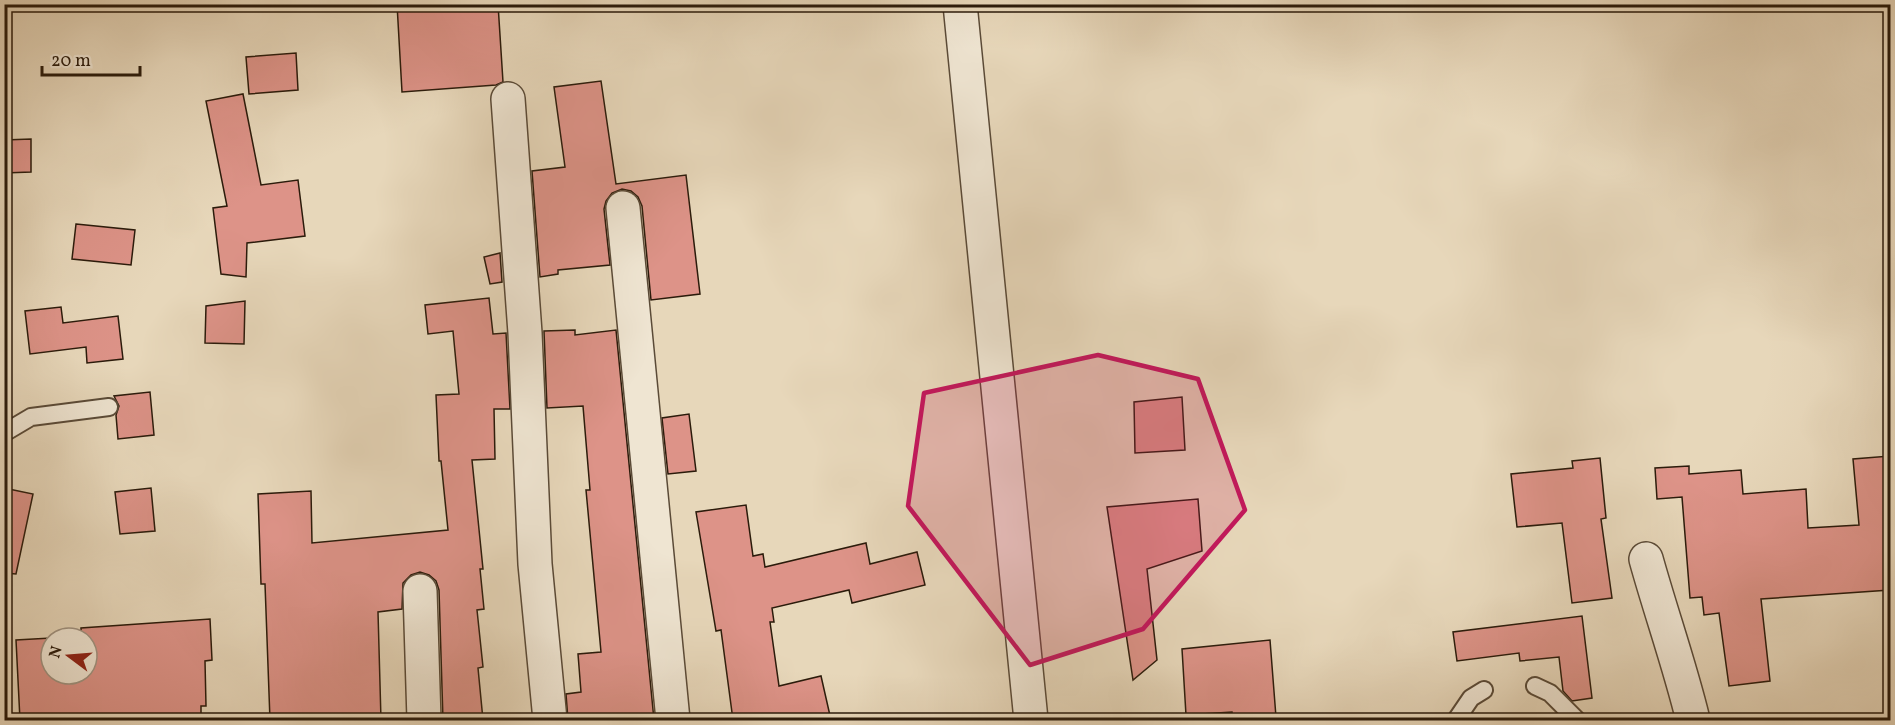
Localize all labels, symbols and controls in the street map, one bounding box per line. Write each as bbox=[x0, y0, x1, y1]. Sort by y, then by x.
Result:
scale bar bbox=[42, 39, 140, 77]
text: 20 m bbox=[51, 49, 91, 74]
north arrow bbox=[39, 626, 99, 686]
text: N bbox=[44, 643, 69, 661]

